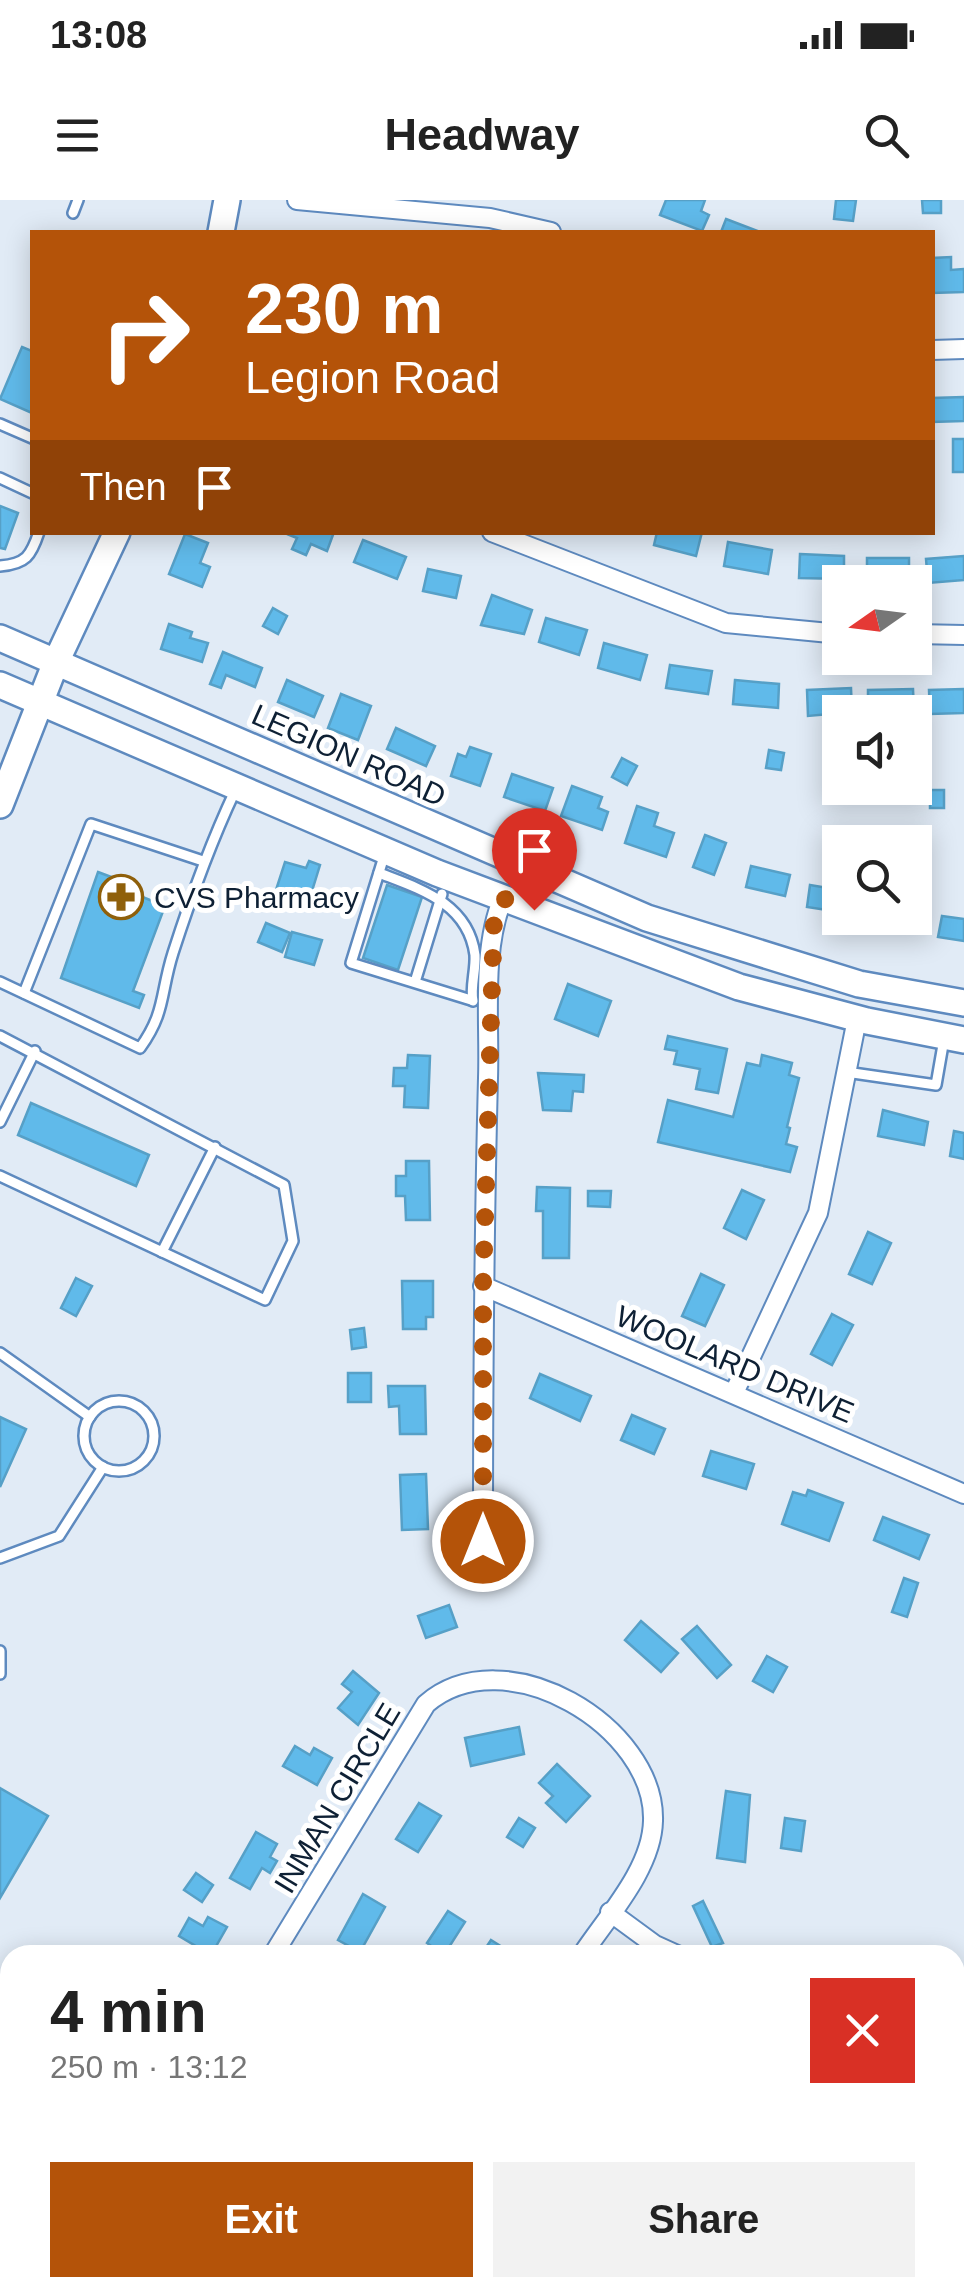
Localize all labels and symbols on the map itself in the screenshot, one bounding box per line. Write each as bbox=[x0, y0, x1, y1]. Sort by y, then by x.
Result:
north arrow bbox=[822, 565, 932, 675]
street label: LEGION ROAD bbox=[247, 698, 451, 812]
pin bbox=[492, 808, 577, 911]
pharmacy icon: CVS Pharmacy bbox=[98, 874, 144, 920]
place label: CVS Pharmacy bbox=[154, 881, 359, 914]
street label: WOOLARD DRIVE bbox=[611, 1299, 859, 1429]
position arrow bbox=[431, 1489, 535, 1593]
street label: INMAN CIRCLE bbox=[267, 1697, 407, 1899]

